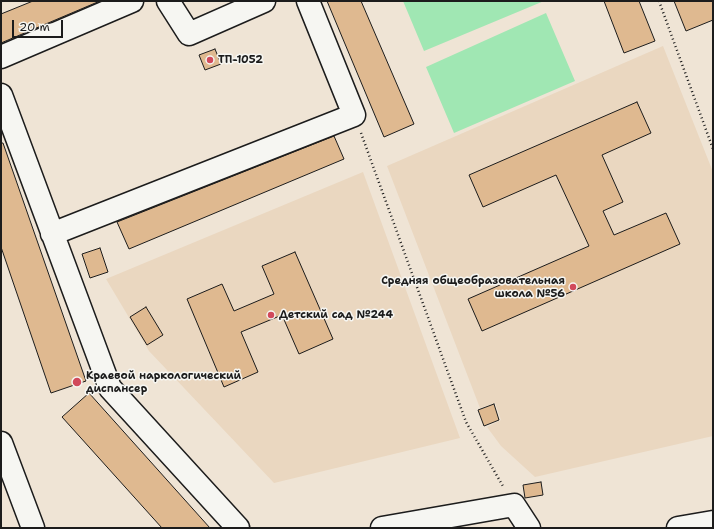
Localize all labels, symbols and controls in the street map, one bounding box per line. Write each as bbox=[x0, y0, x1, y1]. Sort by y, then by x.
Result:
scale bar bbox=[14, 12, 65, 38]
text: 20 m bbox=[19, 19, 50, 35]
place label: ТП-1052 bbox=[218, 53, 263, 67]
marker: ТП-1052 bbox=[205, 55, 215, 65]
place label: Средняя общеобразовательная школа №56 bbox=[381, 274, 565, 300]
marker: Средняя общеобразовательная школа №56 bbox=[568, 282, 578, 292]
place label: Детский сад №244 bbox=[279, 308, 393, 322]
marker: Детский сад №244 bbox=[266, 310, 276, 320]
place label: Краевой наркологический диспансер bbox=[86, 369, 241, 395]
marker: Краевой наркологический диспансер bbox=[71, 376, 83, 388]

